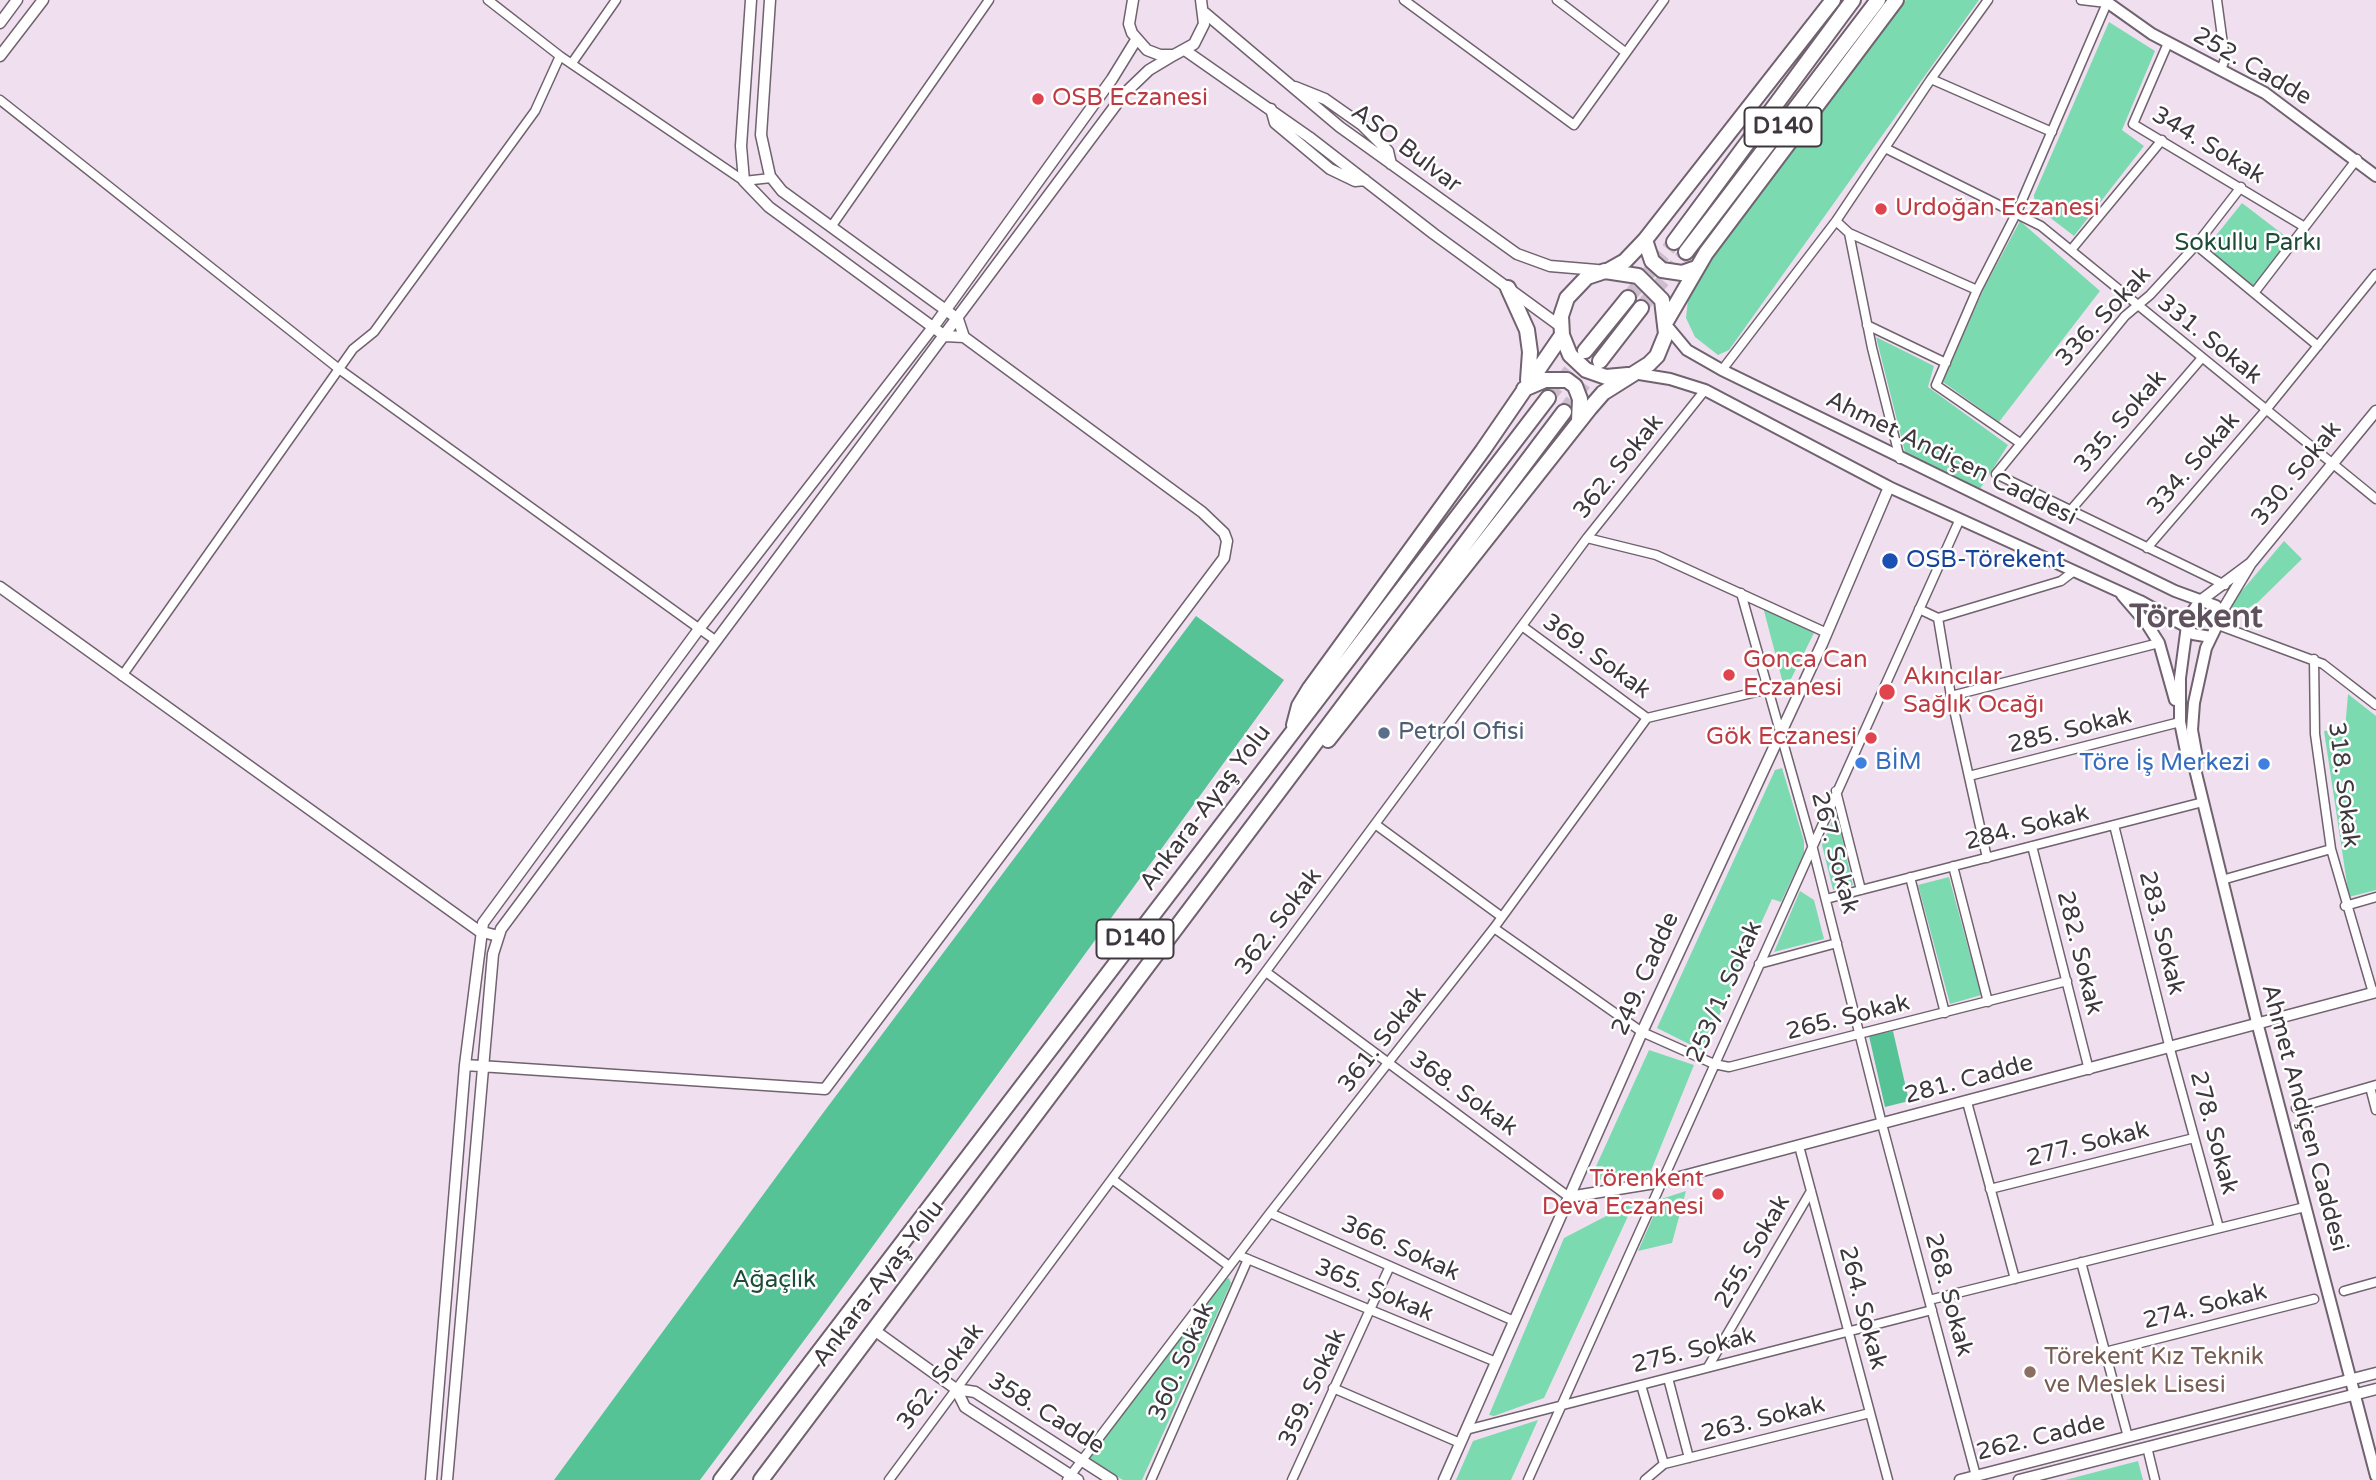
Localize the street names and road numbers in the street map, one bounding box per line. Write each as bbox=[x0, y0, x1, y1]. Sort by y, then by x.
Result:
street label: 252. Cadde bbox=[2188, 22, 2316, 112]
street label: ASO Bulvar bbox=[1345, 98, 1467, 200]
street label: 344. Sokak bbox=[2146, 101, 2270, 191]
road number: D140 bbox=[1744, 108, 1822, 146]
street label: 336. Sokak bbox=[2050, 261, 2158, 373]
street label: 331. Sokak bbox=[2151, 289, 2267, 391]
street label: 335. Sokak bbox=[2069, 365, 2173, 479]
street label: Ahmet Andiçen Caddesi bbox=[1821, 386, 2081, 532]
street label: 334. Sokak bbox=[2142, 407, 2246, 521]
street label: 362. Sokak bbox=[1568, 409, 1670, 525]
street label: 330. Sokak bbox=[2246, 416, 2348, 532]
street label: 369. Sokak bbox=[1536, 608, 1656, 706]
street label: 285. Sokak bbox=[2005, 702, 2135, 760]
street label: Ankara-Ayaş Yolu bbox=[1134, 719, 1278, 897]
street label: 318. Sokak bbox=[2321, 720, 2365, 850]
street label: 267. Sokak bbox=[1804, 789, 1864, 917]
street label: 284. Sokak bbox=[1962, 799, 2092, 857]
street label: 362. Sokak bbox=[1229, 863, 1329, 981]
street label: 283. Sokak bbox=[2132, 868, 2190, 998]
street label: 282. Sokak bbox=[2050, 888, 2108, 1018]
street label: 249. Cadde bbox=[1606, 908, 1686, 1040]
street label: 253/1. Sokak bbox=[1681, 917, 1769, 1067]
road number: D140 bbox=[1096, 920, 1174, 958]
street label: 361. Sokak bbox=[1333, 981, 1433, 1099]
street label: Ahmet Andiçen Caddesi bbox=[2254, 981, 2354, 1255]
street label: 265. Sokak bbox=[1783, 989, 1913, 1047]
street label: 368. Sokak bbox=[1403, 1045, 1523, 1143]
street label: 281. Cadde bbox=[1902, 1049, 2036, 1111]
street label: 278. Sokak bbox=[2183, 1068, 2243, 1198]
street label: 277. Sokak bbox=[2024, 1116, 2152, 1174]
street label: 255. Sokak bbox=[1709, 1190, 1797, 1314]
street label: Ankara-Ayaş Yolu bbox=[807, 1195, 951, 1373]
street label: 366. Sokak bbox=[1336, 1210, 1464, 1288]
street label: 268. Sokak bbox=[1918, 1230, 1978, 1360]
street label: 264. Sokak bbox=[1832, 1243, 1892, 1373]
street label: 365. Sokak bbox=[1310, 1253, 1438, 1329]
street label: 274. Sokak bbox=[2140, 1278, 2270, 1336]
street label: 360. Sokak bbox=[1143, 1298, 1221, 1426]
street label: 362. Sokak bbox=[891, 1318, 991, 1436]
street label: 275. Sokak bbox=[1629, 1322, 1759, 1380]
street label: 359. Sokak bbox=[1273, 1325, 1353, 1451]
street label: 358. Cadde bbox=[983, 1367, 1109, 1461]
street label: 263. Sokak bbox=[1698, 1391, 1828, 1449]
street label: 262. Cadde bbox=[1974, 1408, 2108, 1468]

